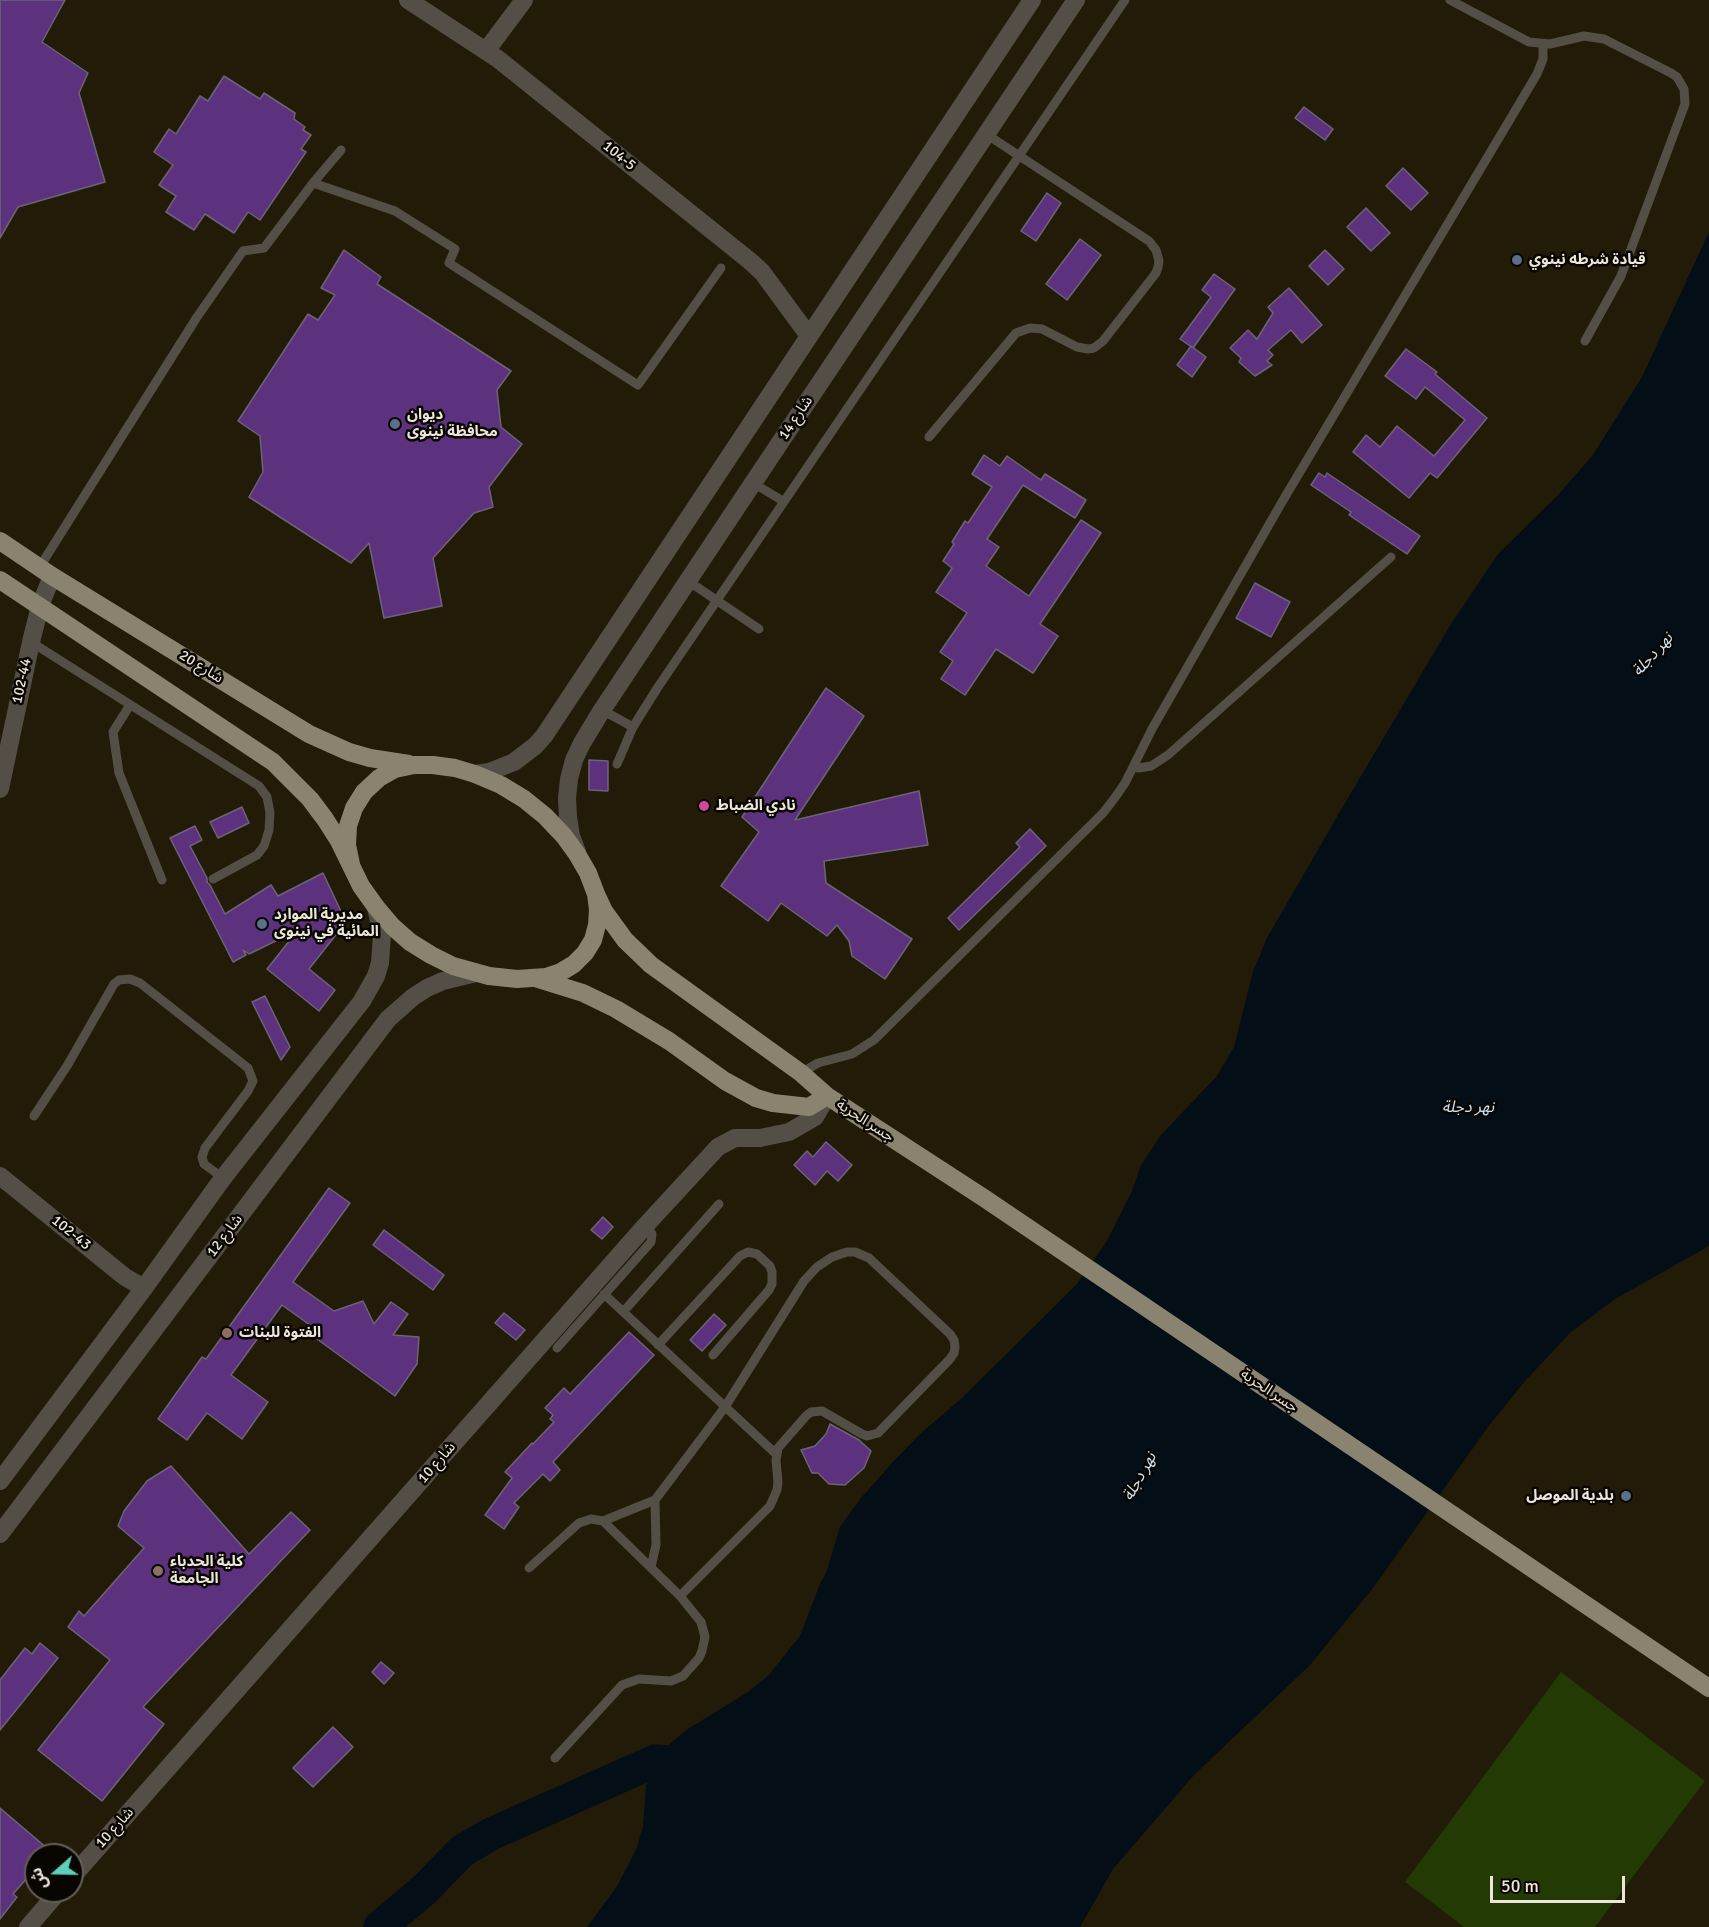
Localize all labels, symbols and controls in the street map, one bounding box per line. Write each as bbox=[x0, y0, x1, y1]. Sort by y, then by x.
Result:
street label: 104-5 bbox=[599, 137, 639, 175]
place label: قيادة شرطه نينوي bbox=[1529, 251, 1646, 269]
marker: قيادة شرطه نينوي bbox=[1510, 253, 1524, 267]
street label: شارع 14 bbox=[775, 393, 817, 443]
place label: ديوان محافظة نينوى bbox=[407, 406, 498, 441]
marker: ديوان محافظة نينوى bbox=[388, 417, 402, 431]
water label: نهر دجلة bbox=[1629, 629, 1677, 681]
street label: شارع 20 bbox=[176, 646, 226, 688]
street label: 102-44 bbox=[8, 657, 36, 705]
place label: نادي الضباط bbox=[716, 797, 796, 815]
marker: نادي الضباط bbox=[697, 799, 711, 813]
place label: مديرية الموارد المائية في نينوى bbox=[274, 906, 379, 941]
marker: مديرية الموارد المائية في نينوى bbox=[255, 917, 269, 931]
street label: جسر الحرية bbox=[833, 1096, 897, 1146]
water label: نهر دجلة bbox=[1442, 1098, 1494, 1118]
street label: شارع 12 bbox=[203, 1211, 247, 1261]
street label: 102-43 bbox=[48, 1212, 94, 1254]
place label: الفتوة للبنات bbox=[239, 1324, 321, 1342]
marker: الفتوة للبنات bbox=[220, 1326, 234, 1340]
street label: جسر الحرية bbox=[1237, 1365, 1301, 1417]
street label: شارع 10 bbox=[414, 1439, 460, 1487]
water label: نهر دجلة bbox=[1119, 1450, 1161, 1504]
place label: بلدية الموصل bbox=[1526, 1487, 1614, 1505]
marker: بلدية الموصل bbox=[1619, 1489, 1633, 1503]
place label: كلية الحدباء الجامعة bbox=[170, 1553, 243, 1588]
marker: كلية الحدباء الجامعة bbox=[151, 1564, 165, 1578]
street label: شارع 10 bbox=[92, 1804, 138, 1852]
north arrow bbox=[24, 1843, 84, 1903]
scale bar bbox=[1493, 1864, 1628, 1902]
text: ش bbox=[26, 1865, 52, 1892]
text: 50 m bbox=[1501, 1875, 1539, 1897]

